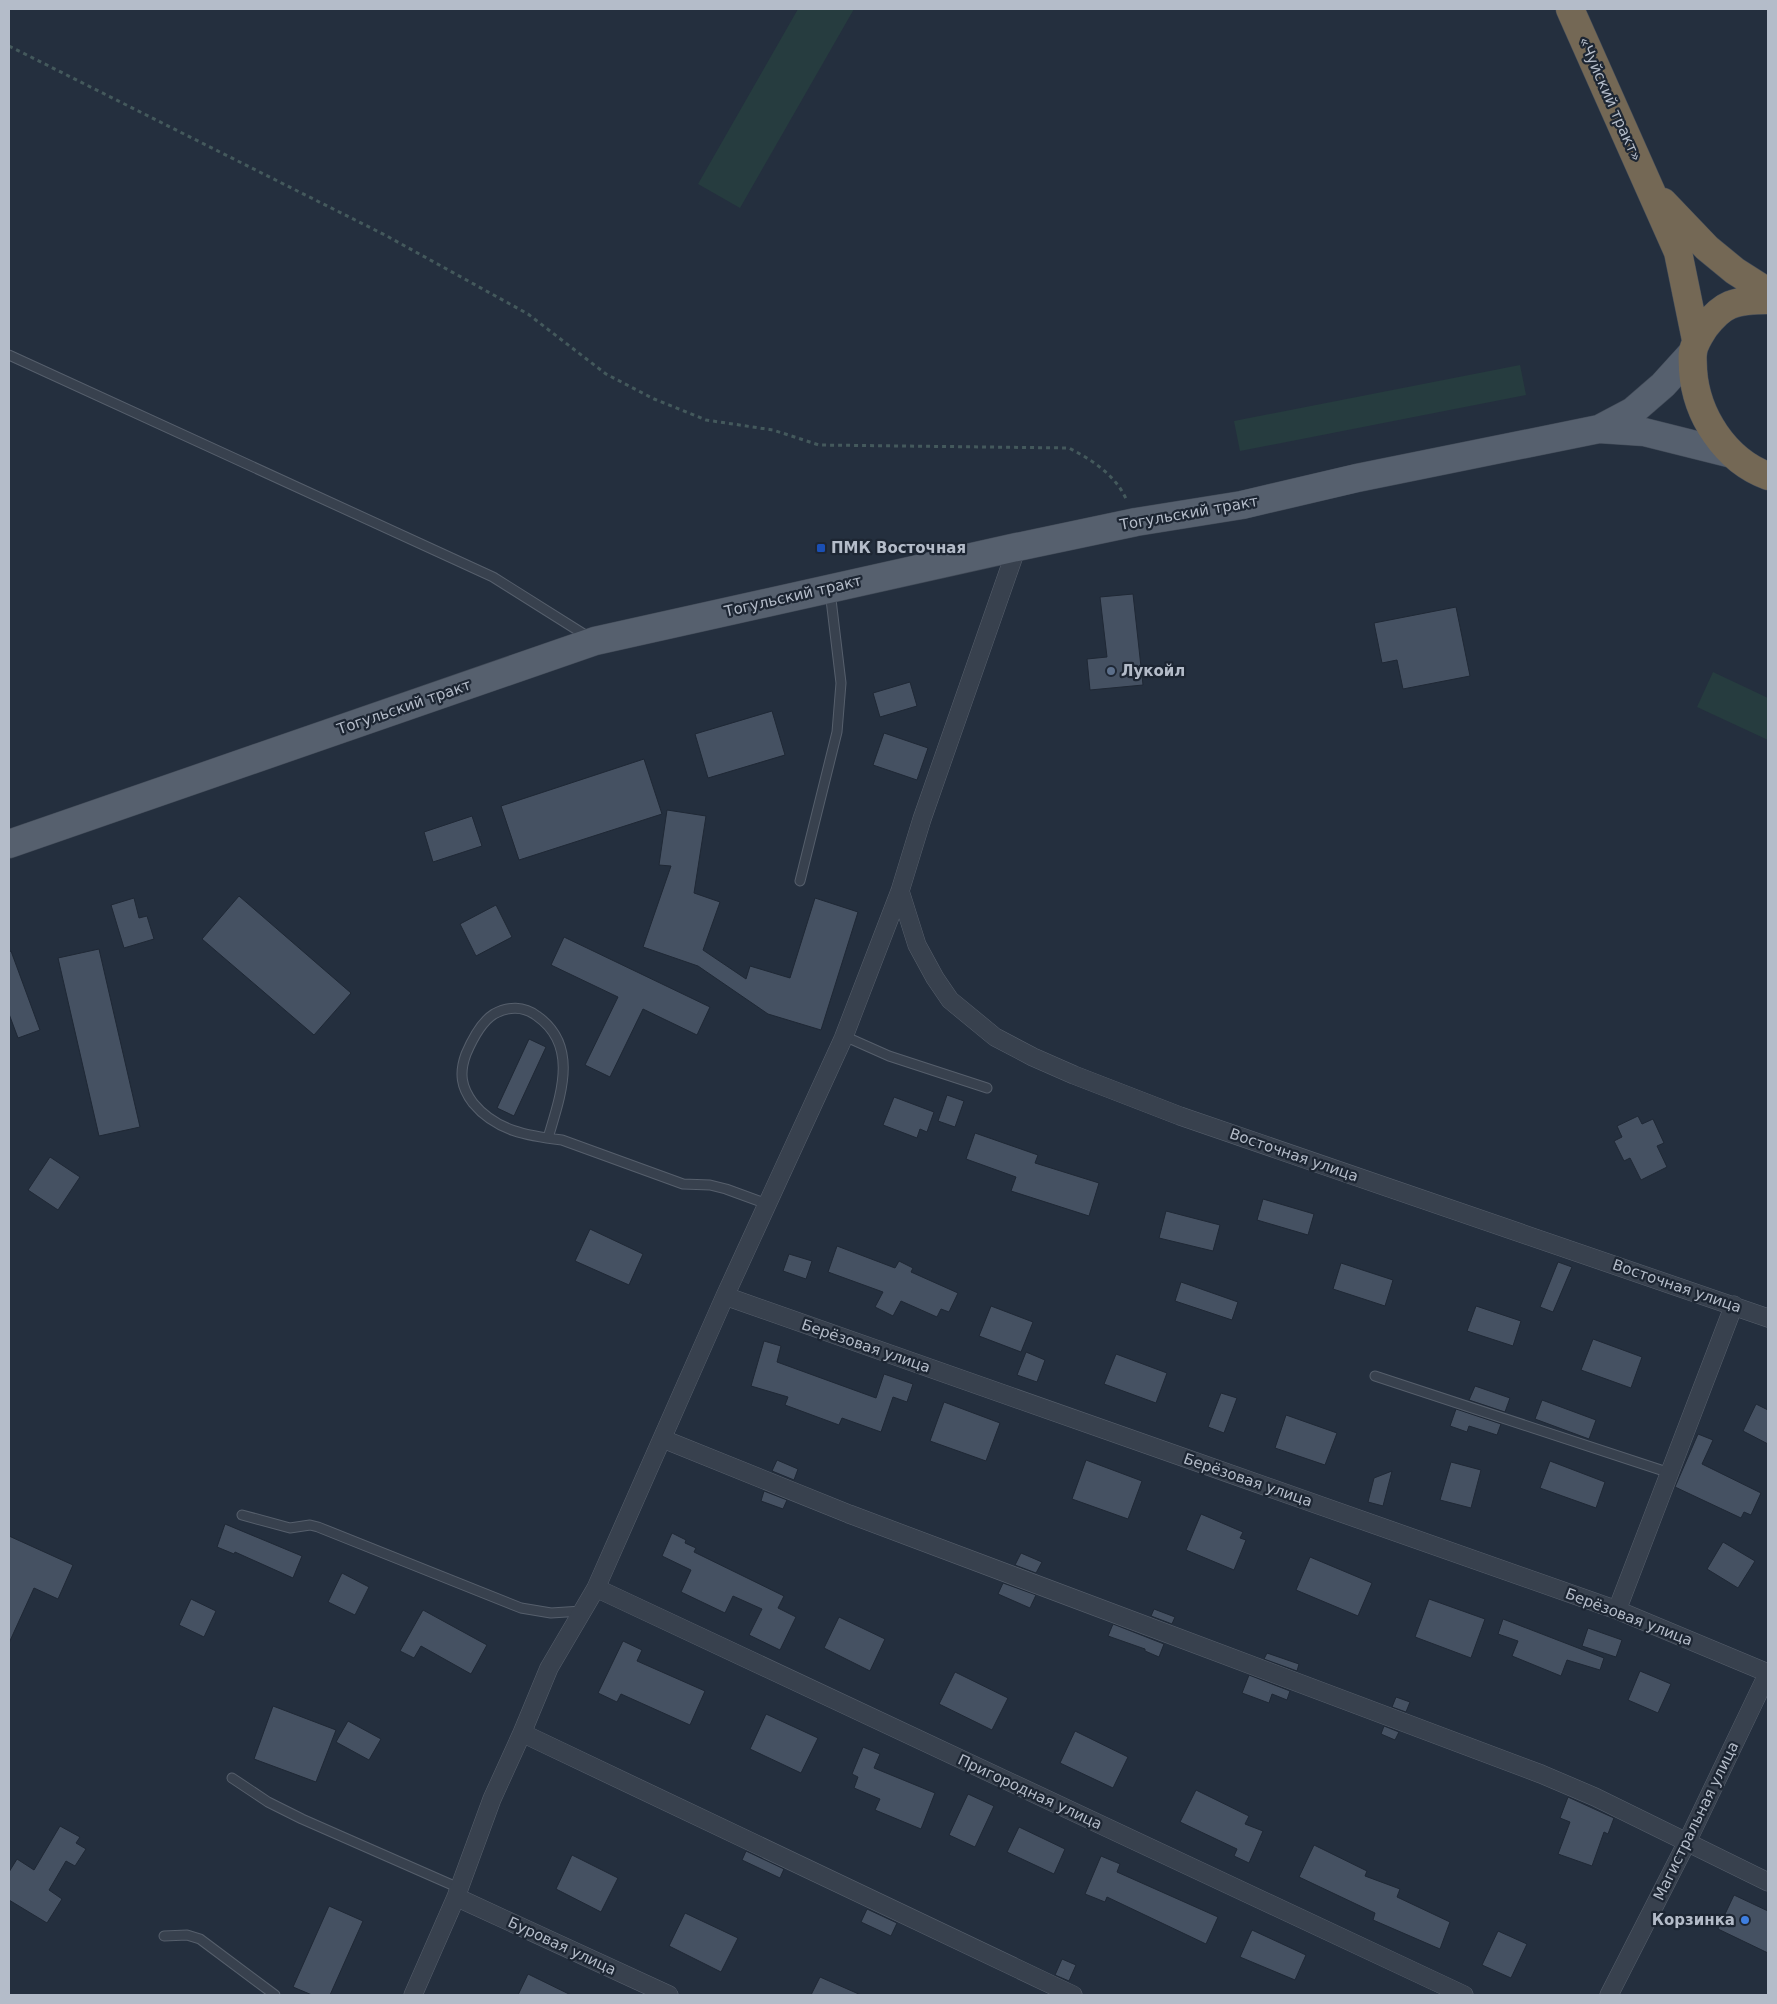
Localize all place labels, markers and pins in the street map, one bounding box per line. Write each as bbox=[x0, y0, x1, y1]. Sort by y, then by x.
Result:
place label: ПМК Восточная bbox=[831, 539, 966, 557]
marker: ПМК Восточная bbox=[815, 542, 827, 554]
place label: Лукойл bbox=[1121, 662, 1185, 680]
marker: Лукойл bbox=[1105, 665, 1117, 677]
place label: Корзинка bbox=[1652, 1911, 1735, 1929]
marker: Корзинка bbox=[1739, 1914, 1751, 1926]

